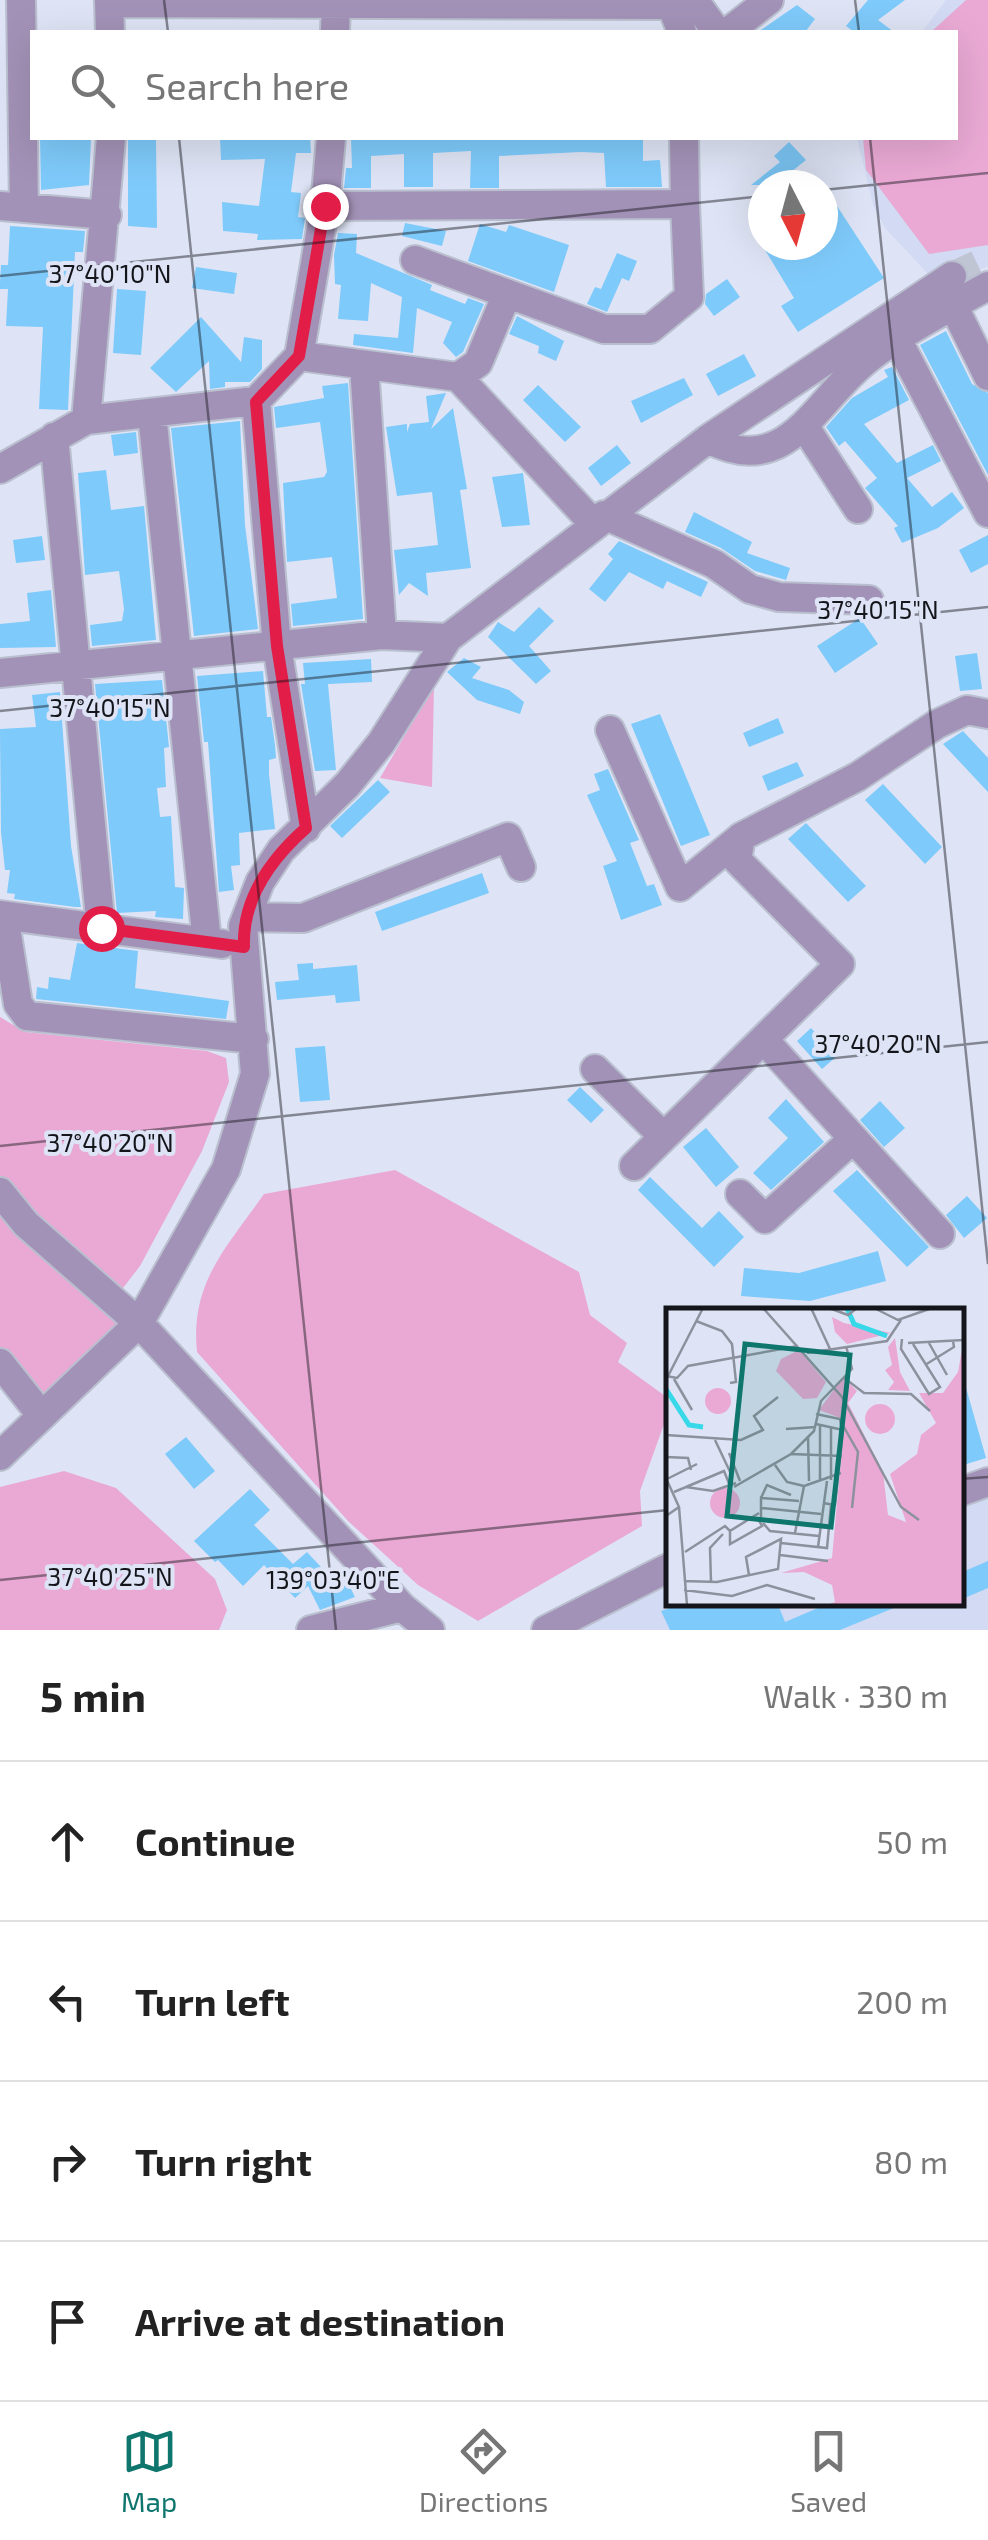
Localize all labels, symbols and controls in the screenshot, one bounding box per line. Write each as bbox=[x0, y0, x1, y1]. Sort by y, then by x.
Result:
search box bbox=[30, 30, 958, 140]
icon: search bbox=[65, 58, 120, 113]
text: Search here bbox=[145, 62, 349, 108]
north arrow bbox=[748, 170, 838, 260]
route end bbox=[303, 184, 349, 230]
text: 37°40'10"N bbox=[49, 258, 171, 288]
text: 37°40'15"N bbox=[817, 594, 939, 624]
text: 37°40'15"N bbox=[49, 692, 171, 722]
route start bbox=[79, 906, 125, 952]
text: 37°40'20"N bbox=[814, 1028, 942, 1058]
text: 37°40'20"N bbox=[46, 1127, 174, 1157]
inset map bbox=[666, 1308, 963, 1605]
text: 37°40'25"N bbox=[47, 1561, 173, 1591]
text: 139°03'40"E bbox=[266, 1564, 400, 1594]
text: 5 min bbox=[40, 1670, 146, 1720]
text: Walk · 330 m bbox=[763, 1676, 948, 1714]
icon: ahead bbox=[40, 1814, 95, 1869]
text: Continue bbox=[135, 1818, 295, 1864]
text: 50 m bbox=[876, 1822, 948, 1860]
icon: left bbox=[40, 1974, 95, 2029]
text: Turn left bbox=[135, 1978, 290, 2024]
text: 200 m bbox=[856, 1982, 948, 2020]
icon: right bbox=[40, 2134, 95, 2189]
text: Turn right bbox=[135, 2138, 312, 2184]
text: 80 m bbox=[874, 2142, 948, 2180]
icon: arrive bbox=[40, 2294, 95, 2349]
text: Arrive at destination bbox=[135, 2298, 505, 2344]
tab: Map bbox=[121, 2424, 177, 2518]
tab: Directions bbox=[419, 2424, 548, 2518]
tab: Saved bbox=[790, 2424, 867, 2518]

